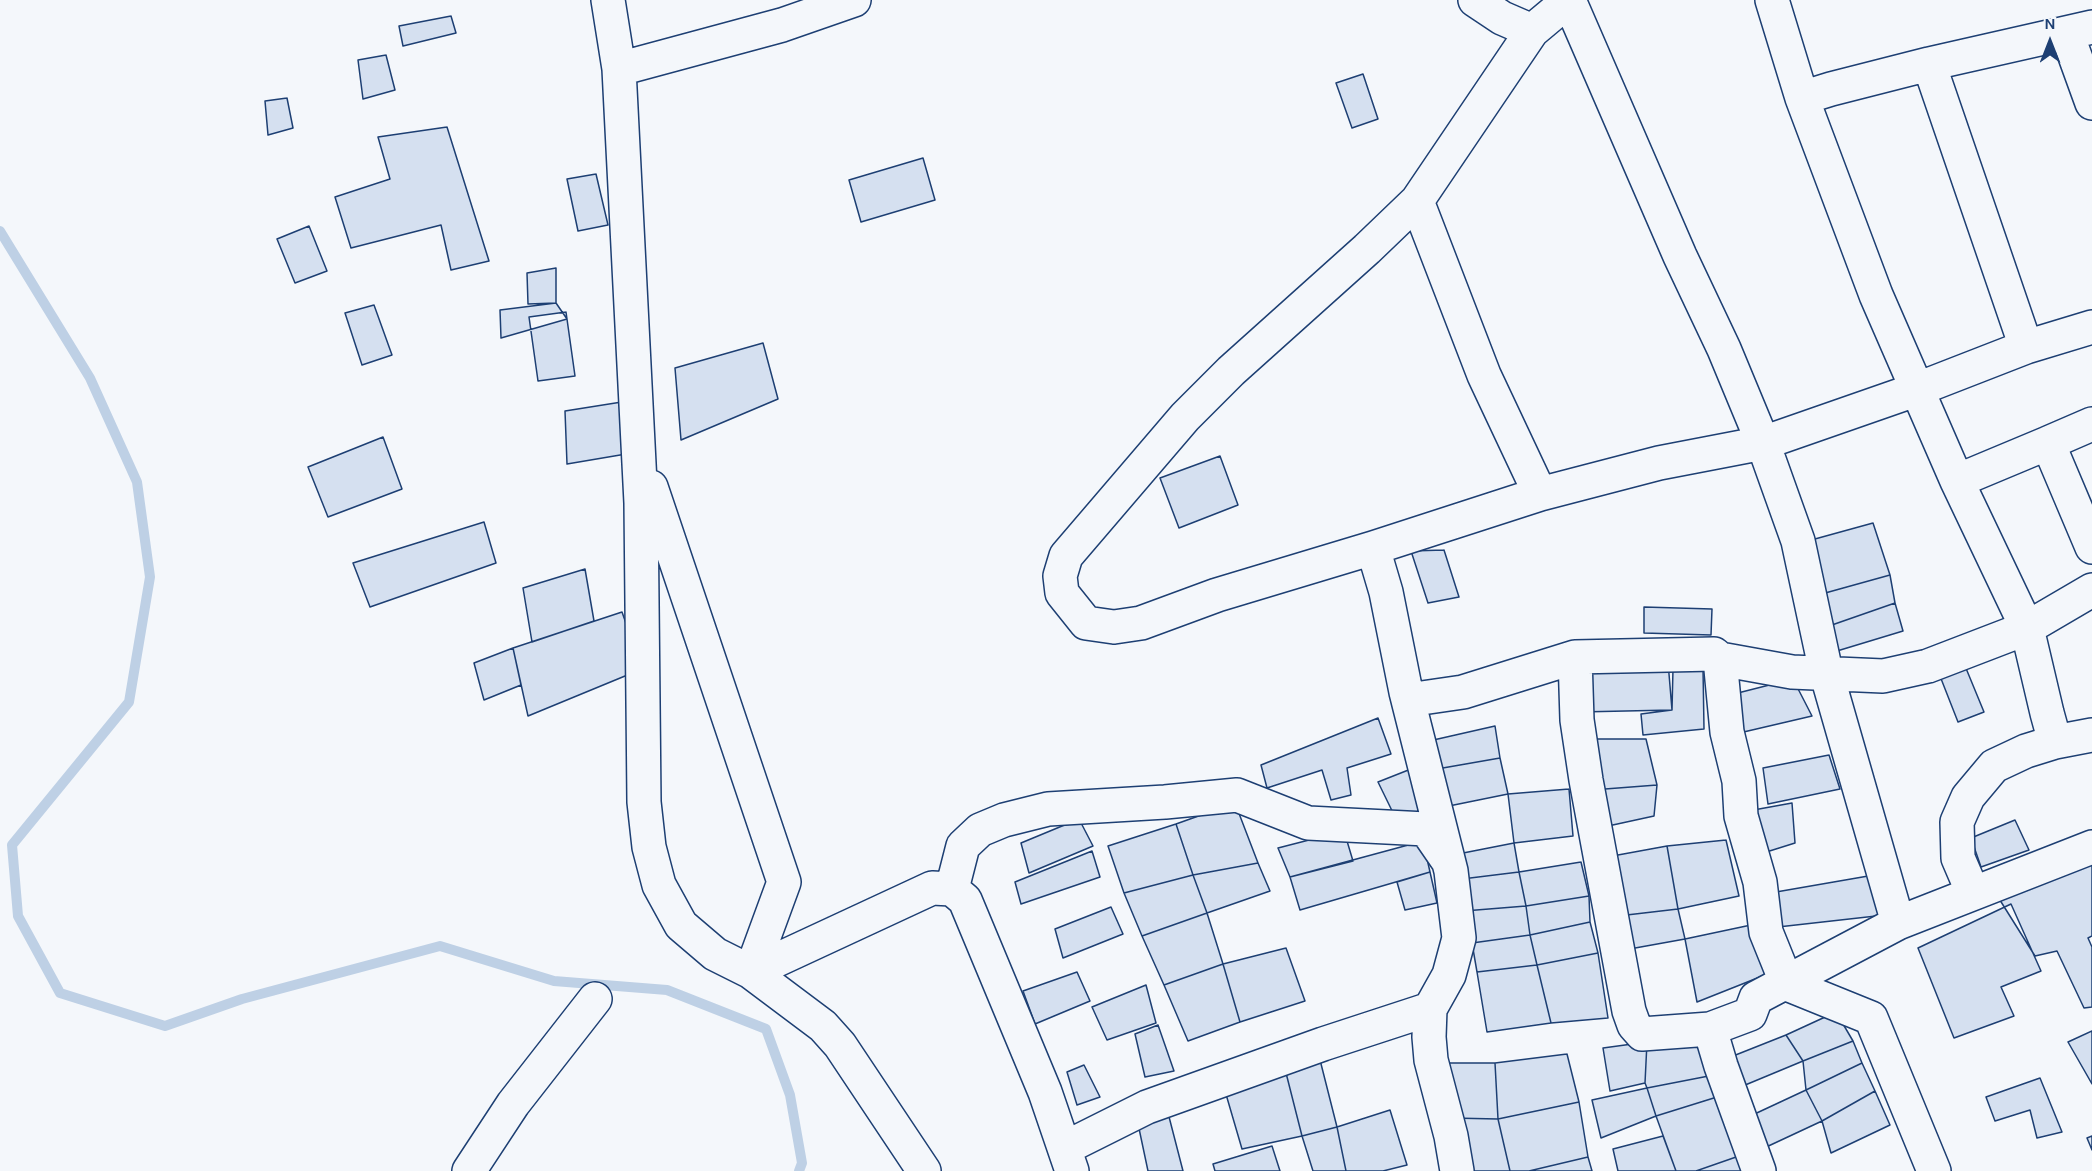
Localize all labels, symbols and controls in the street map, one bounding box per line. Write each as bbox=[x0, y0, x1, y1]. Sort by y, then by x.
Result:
north arrow bbox=[2020, 12, 2080, 72]
text: N bbox=[2044, 14, 2056, 33]

